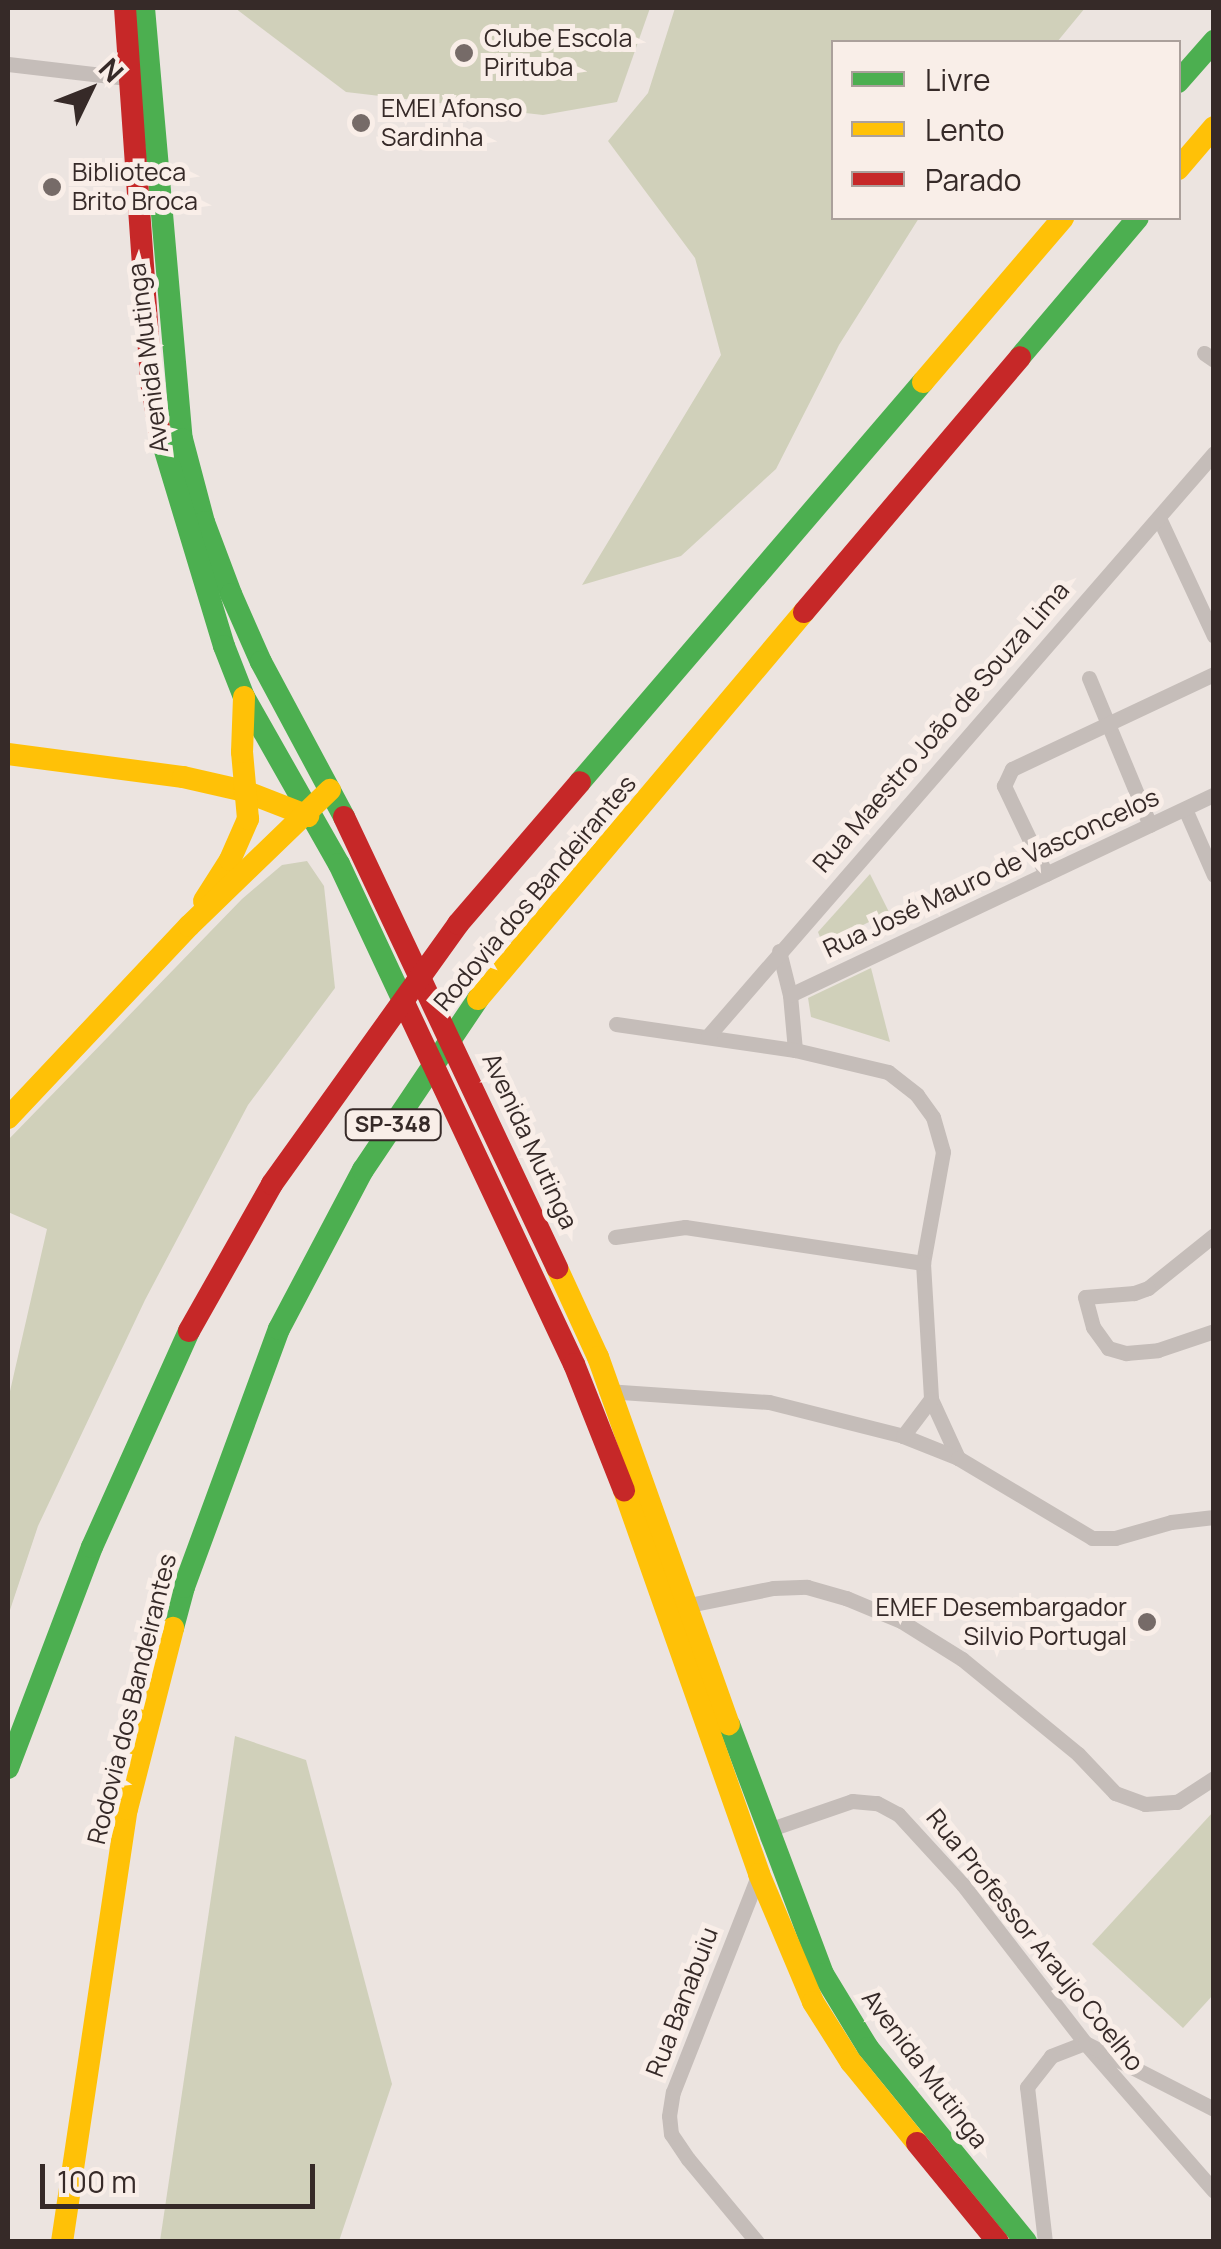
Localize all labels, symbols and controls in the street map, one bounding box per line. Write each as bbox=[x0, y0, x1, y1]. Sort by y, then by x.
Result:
place label: Clube Escola Pirituba bbox=[484, 24, 632, 83]
north arrow bbox=[40, 40, 140, 140]
legend bbox=[831, 40, 1181, 220]
marker: Clube Escola Pirituba bbox=[453, 42, 475, 64]
text: N bbox=[91, 49, 133, 90]
text: Livre bbox=[925, 59, 991, 100]
place label: EMEI Afonso Sardinha bbox=[381, 94, 522, 153]
text: Lento bbox=[925, 109, 1004, 150]
marker: EMEI Afonso Sardinha bbox=[350, 112, 372, 134]
place label: Biblioteca Brito Broca bbox=[72, 158, 198, 217]
text: Parado bbox=[925, 159, 1022, 200]
marker: Biblioteca Brito Broca bbox=[41, 176, 63, 198]
street label: Avenida Mutinga bbox=[121, 261, 175, 455]
street label: Rua Maestro João de Souza Lima bbox=[807, 576, 1075, 878]
street label: Rodovia dos Bandeirantes bbox=[428, 769, 642, 1017]
street label: Rua José Mauro de Vasconcelos bbox=[818, 782, 1164, 964]
street label: Avenida Mutinga bbox=[476, 1048, 584, 1234]
road number: SP-348 bbox=[343, 1108, 443, 1142]
street label: Rodovia dos Bandeirantes bbox=[81, 1551, 183, 1847]
place label: EMEF Desembargador Silvio Portugal bbox=[875, 1593, 1127, 1652]
marker: EMEF Desembargador Silvio Portugal bbox=[1136, 1611, 1158, 1633]
street label: Rua Professor Araujo Coelho bbox=[920, 1803, 1150, 2077]
street label: Rua Banabuiu bbox=[640, 1923, 724, 2081]
street label: Avenida Mutinga bbox=[856, 1984, 994, 2154]
scale bar bbox=[45, 2144, 320, 2206]
text: 100 m bbox=[57, 2161, 137, 2202]

